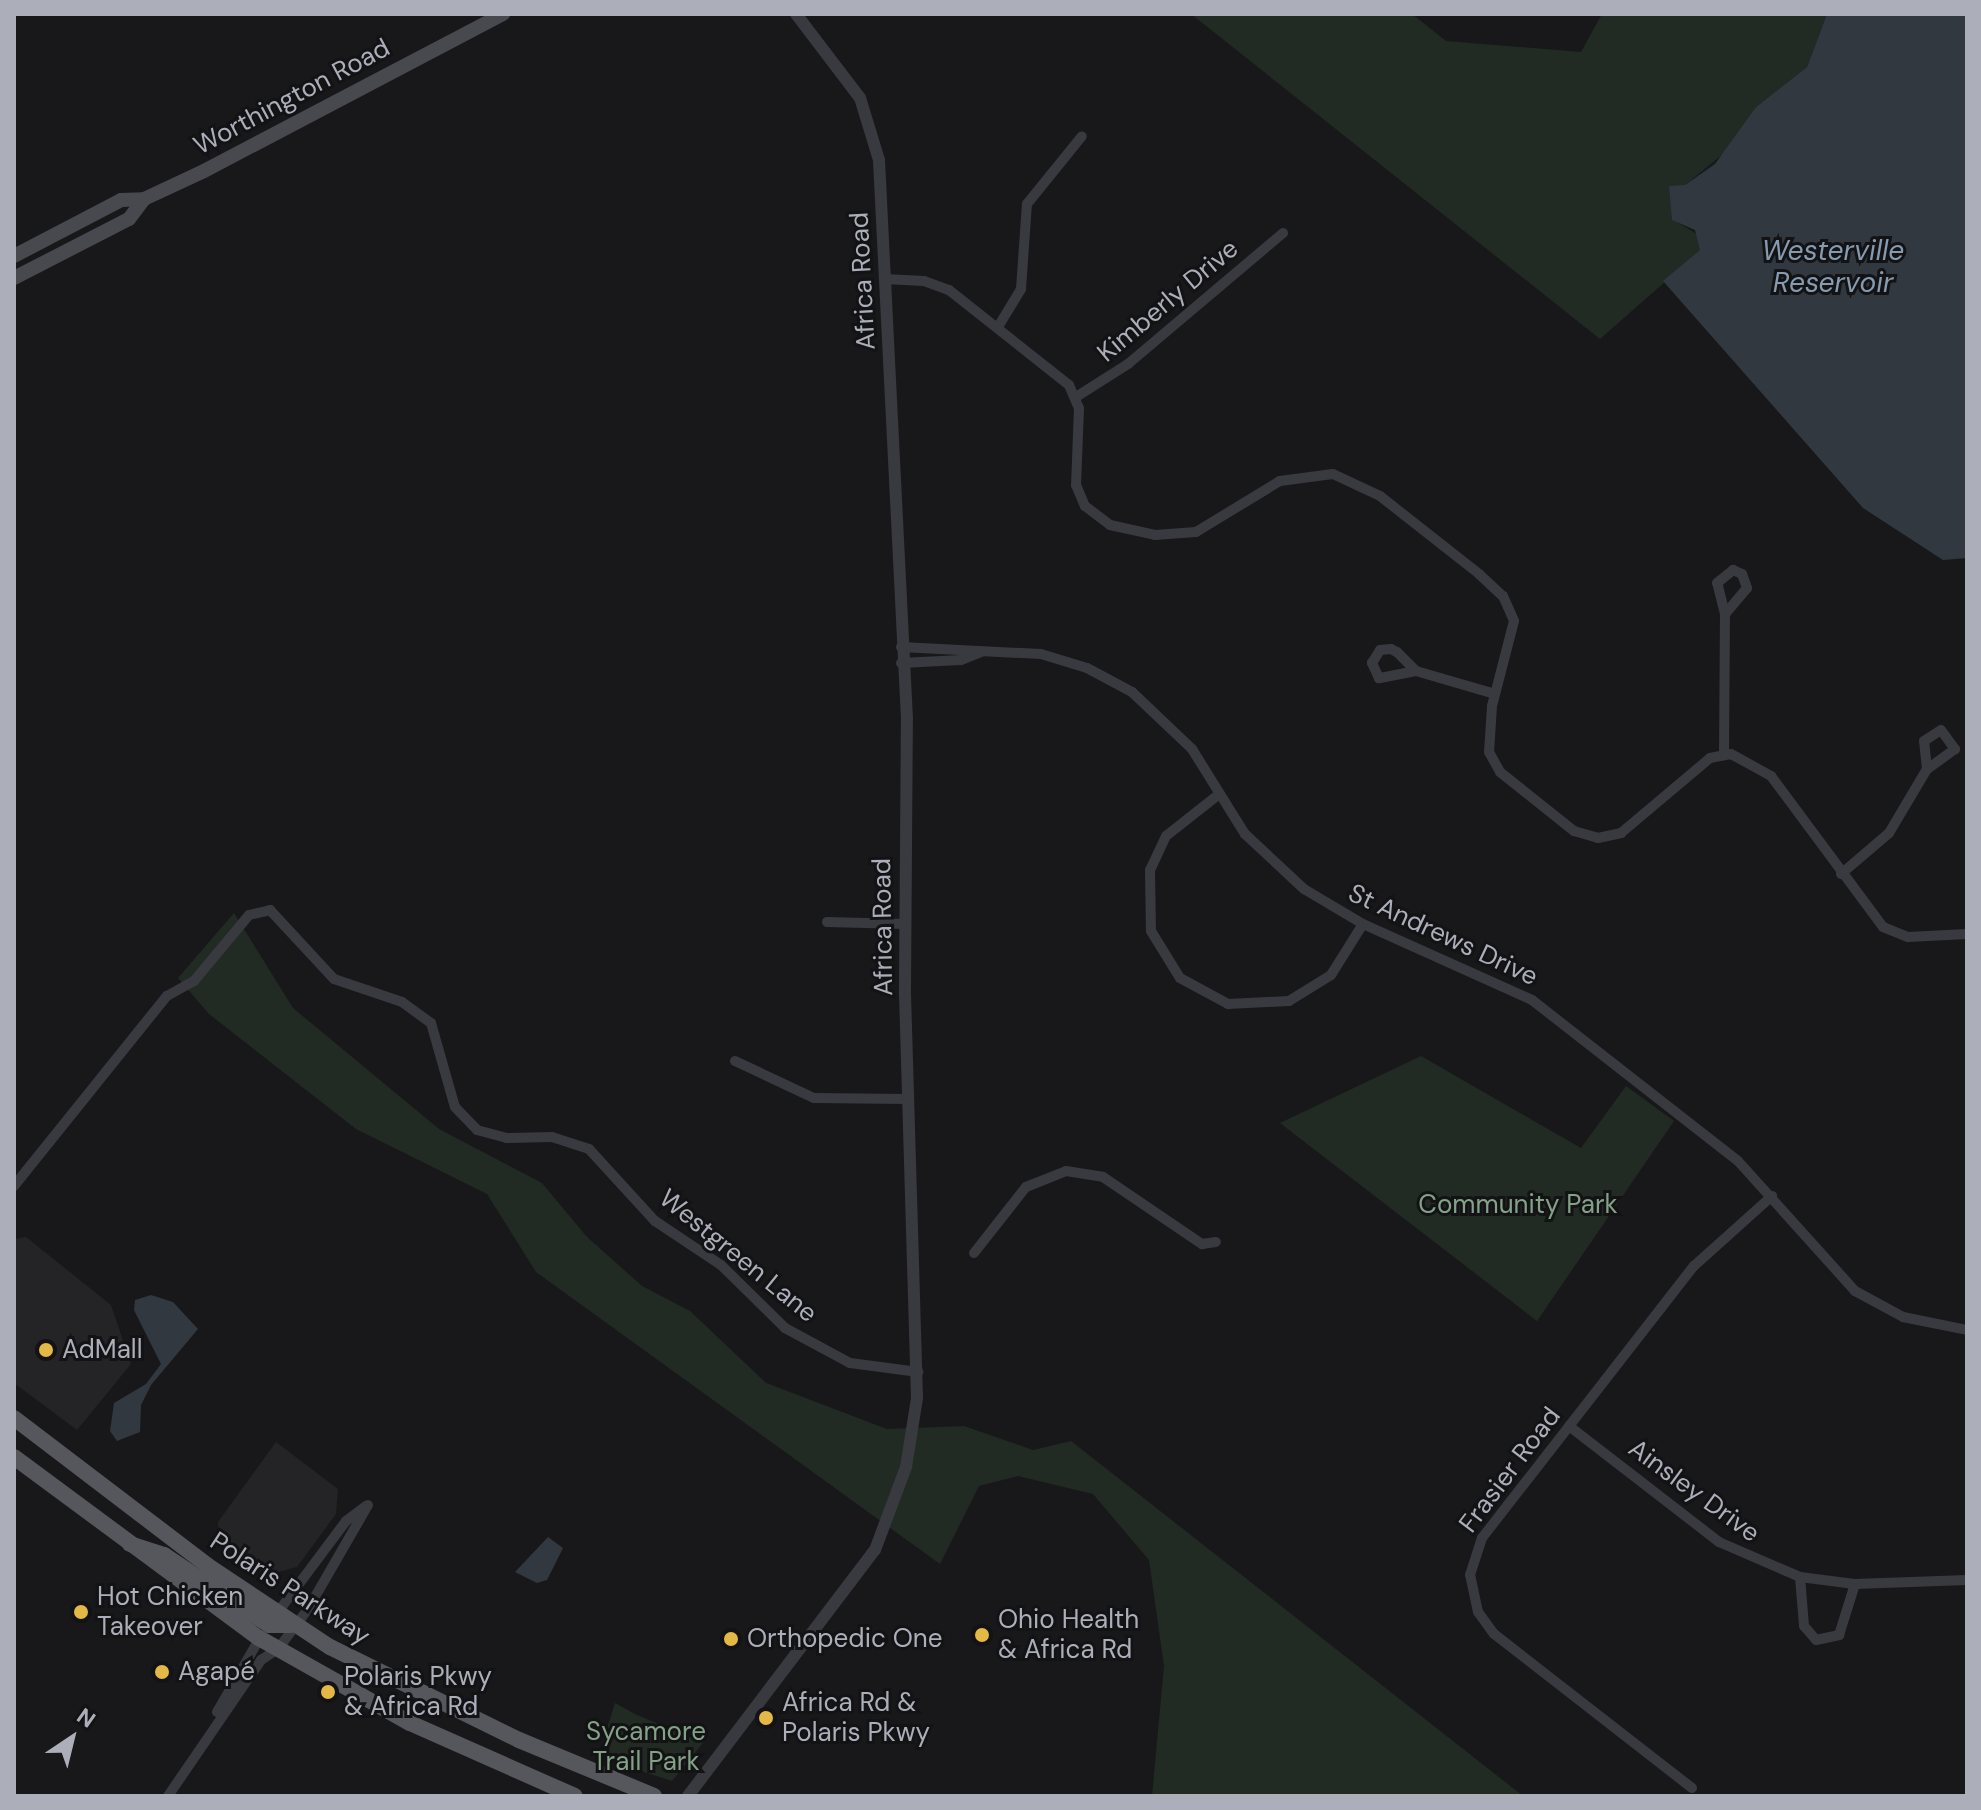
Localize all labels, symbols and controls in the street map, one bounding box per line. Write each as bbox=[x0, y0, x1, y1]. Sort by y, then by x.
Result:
street label: Worthington Road bbox=[189, 32, 395, 162]
street label: Africa Road bbox=[844, 211, 882, 351]
street label: Kimberly Drive bbox=[1091, 233, 1245, 369]
water label: Westerville Reservoir bbox=[1762, 234, 1904, 300]
street label: Africa Road bbox=[866, 858, 900, 996]
street label: St Andrews Drive bbox=[1343, 877, 1543, 993]
street label: Westgreen Lane bbox=[653, 1183, 823, 1329]
park label: Community Park bbox=[1418, 1189, 1618, 1221]
place label: AdMall bbox=[62, 1334, 142, 1366]
marker: AdMall bbox=[37, 1341, 55, 1359]
street label: Frasier Road bbox=[1453, 1401, 1567, 1539]
street label: Ainsley Drive bbox=[1622, 1433, 1766, 1549]
street label: Polaris Parkway bbox=[204, 1526, 376, 1652]
place label: Hot Chicken Takeover bbox=[97, 1581, 243, 1642]
marker: Hot Chicken Takeover bbox=[72, 1603, 90, 1621]
place label: Ohio Health & Africa Rd bbox=[998, 1604, 1139, 1666]
place label: Orthopedic One bbox=[747, 1623, 942, 1655]
marker: Ohio Health & Africa Rd bbox=[973, 1626, 991, 1644]
marker: Orthopedic One bbox=[722, 1630, 740, 1648]
place label: Agapé bbox=[178, 1656, 255, 1688]
place label: Polaris Pkwy & Africa Rd bbox=[344, 1661, 492, 1722]
marker: Agapé bbox=[153, 1663, 171, 1681]
marker: Polaris Pkwy & Africa Rd bbox=[319, 1683, 337, 1701]
place label: Africa Rd & Polaris Pkwy bbox=[782, 1687, 930, 1748]
north arrow bbox=[32, 1698, 112, 1778]
text: N bbox=[71, 1701, 101, 1734]
marker: Africa Rd & Polaris Pkwy bbox=[757, 1709, 775, 1727]
park label: Sycamore Trail Park bbox=[586, 1716, 706, 1778]

